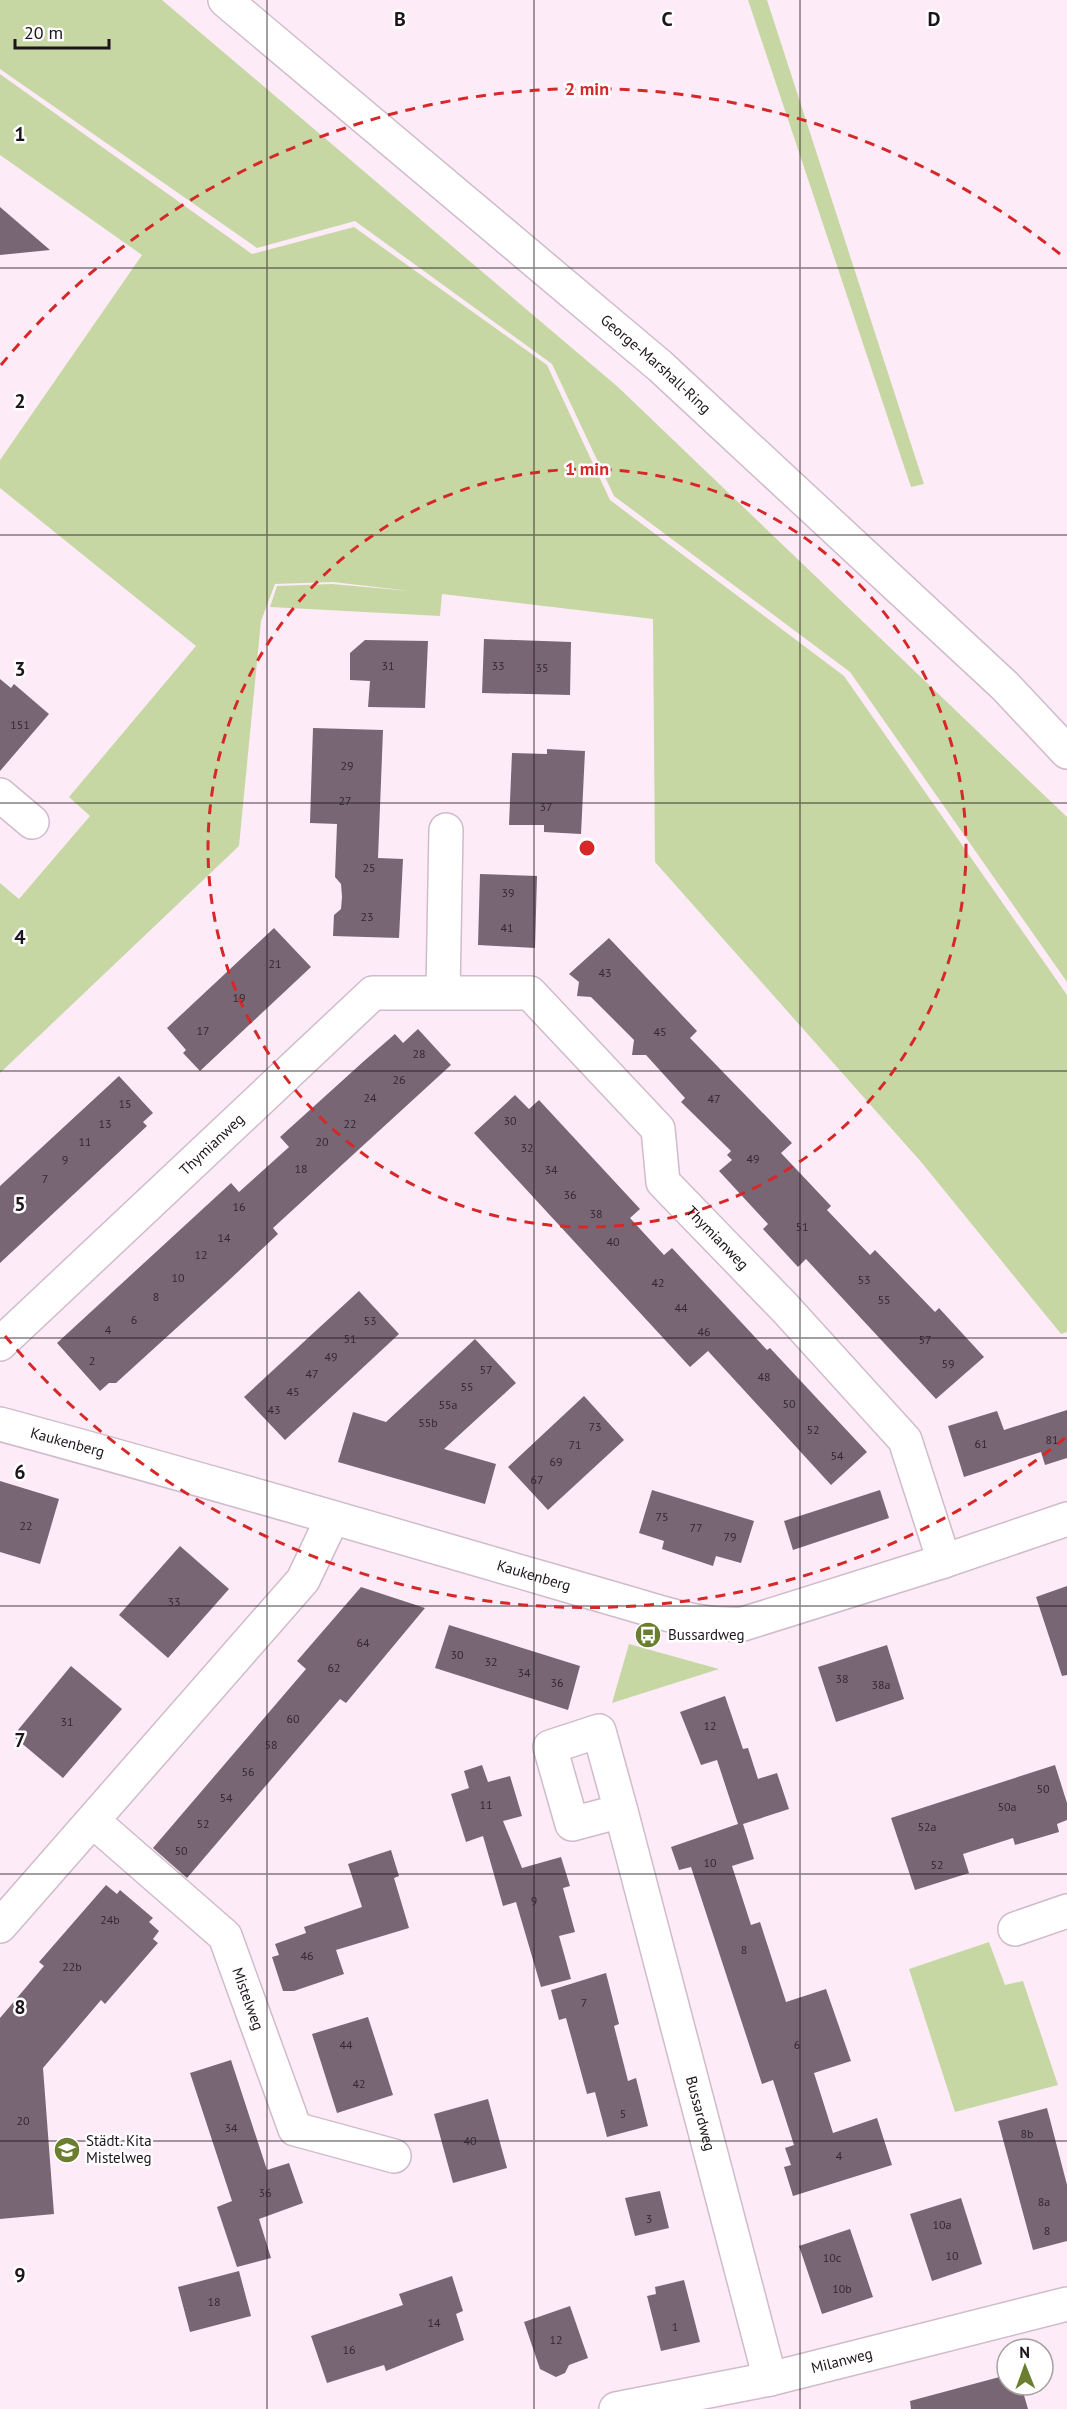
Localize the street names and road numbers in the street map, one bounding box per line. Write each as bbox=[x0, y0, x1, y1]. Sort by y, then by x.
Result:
street label: George-Marshall-Ring bbox=[597, 310, 715, 417]
street label: Thymianweg bbox=[175, 1109, 248, 1179]
street label: Thymianweg bbox=[682, 1202, 753, 1274]
street label: Kaukenberg bbox=[28, 1423, 107, 1461]
street label: Kaukenberg bbox=[495, 1555, 573, 1595]
street label: Mistelweg bbox=[228, 1965, 268, 2033]
street label: Bussardweg bbox=[682, 2074, 720, 2153]
street label: Milanweg bbox=[809, 2344, 874, 2377]

